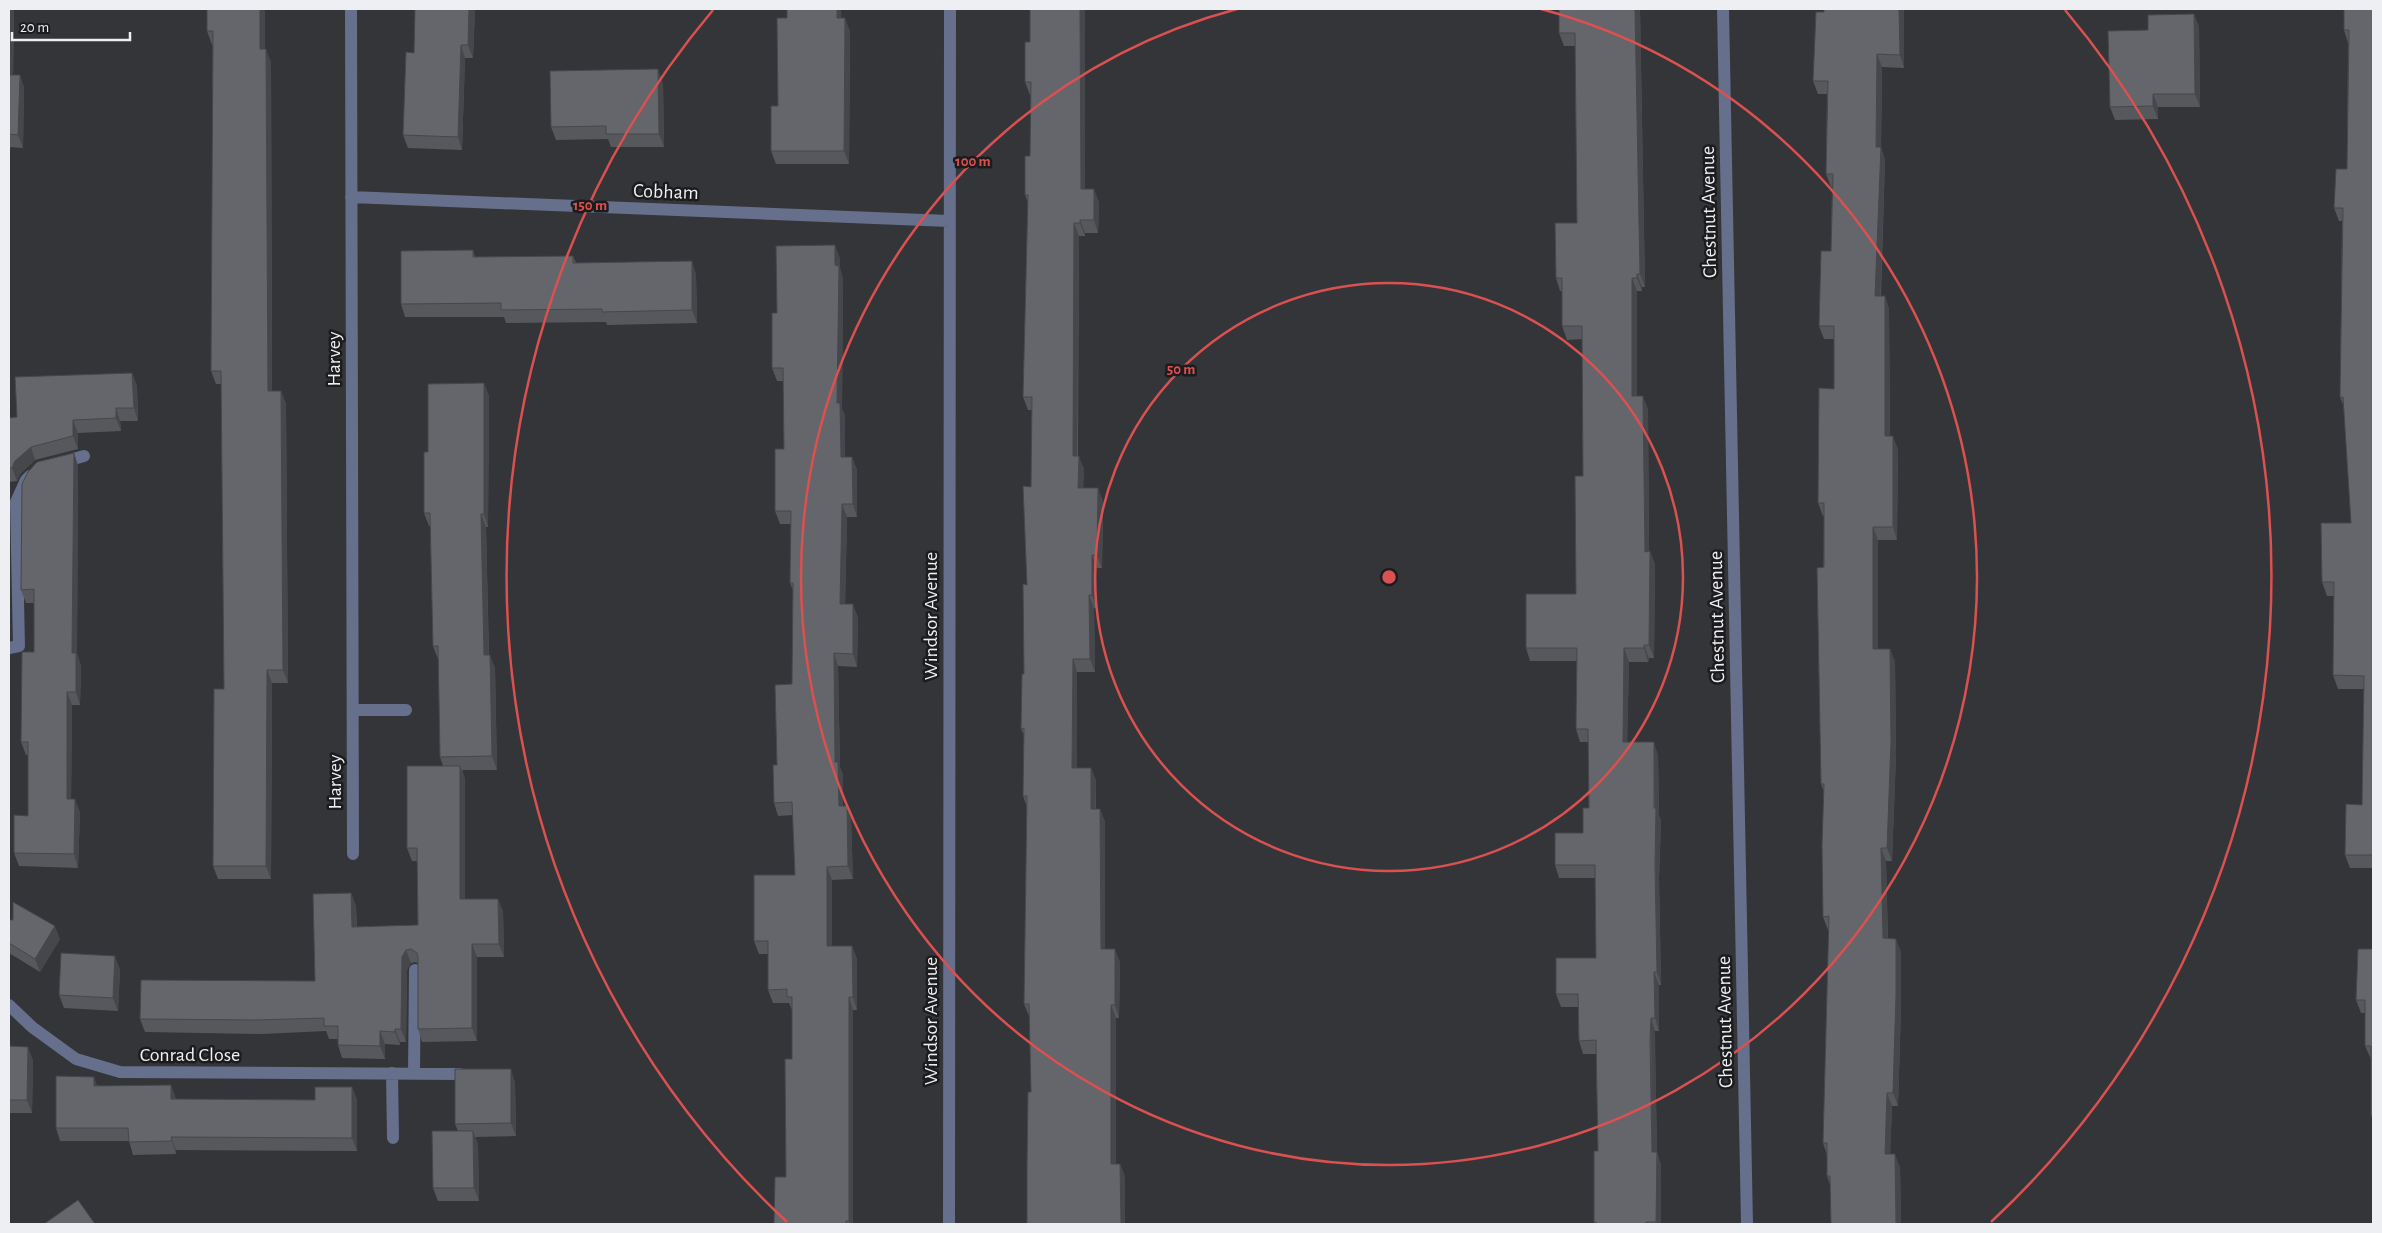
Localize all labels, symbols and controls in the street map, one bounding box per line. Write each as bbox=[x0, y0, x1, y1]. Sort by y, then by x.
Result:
scale bar bbox=[12, 10, 130, 42]
text: 20 m bbox=[20, 20, 49, 35]
street label: Chestnut Avenue bbox=[1698, 146, 1720, 278]
text: 100 m bbox=[955, 154, 991, 169]
street label: Cobham bbox=[633, 181, 699, 203]
text: 150 m bbox=[573, 198, 607, 213]
street label: Harvey bbox=[324, 331, 344, 386]
text: 50 m bbox=[1167, 362, 1195, 377]
street label: Chestnut Avenue bbox=[1706, 551, 1728, 683]
street label: Windsor Avenue bbox=[921, 552, 941, 680]
centre of rings bbox=[1380, 568, 1398, 586]
street label: Harvey bbox=[325, 754, 345, 809]
street label: Chestnut Avenue bbox=[1714, 956, 1736, 1088]
street label: Windsor Avenue bbox=[921, 957, 941, 1085]
street label: Conrad Close bbox=[140, 1045, 240, 1065]

